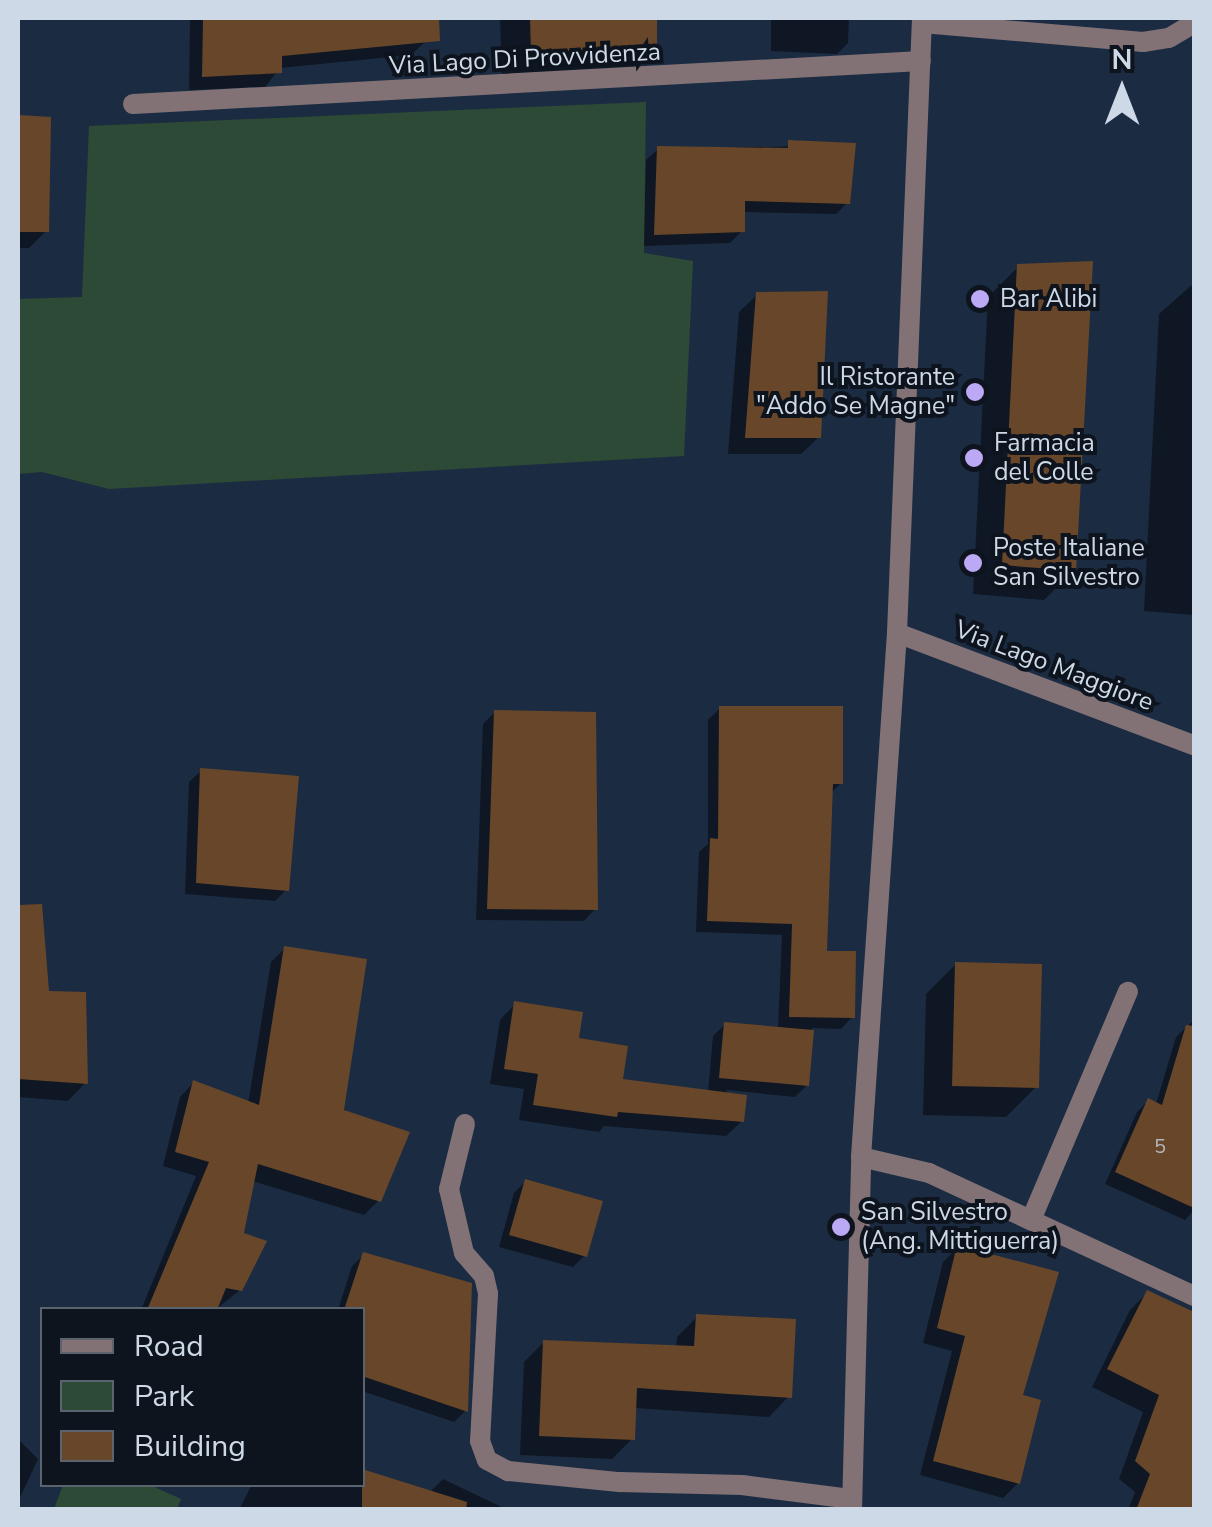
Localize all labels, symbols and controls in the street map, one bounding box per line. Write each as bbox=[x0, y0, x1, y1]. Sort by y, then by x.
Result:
street label: Via Lago Di Provvidenza bbox=[388, 37, 662, 81]
north arrow bbox=[1072, 40, 1172, 140]
text: N bbox=[1112, 41, 1132, 79]
place label: Bar Alibi bbox=[1000, 284, 1097, 314]
marker: Bar Alibi bbox=[969, 288, 991, 310]
place label: Il Ristorante "Addo Se Magne" bbox=[756, 363, 955, 422]
marker: Il Ristorante "Addo Se Magne" bbox=[964, 381, 986, 403]
place label: Farmacia del Colle bbox=[994, 429, 1095, 488]
marker: Farmacia del Colle bbox=[963, 447, 985, 469]
place label: Poste Italiane San Silvestro bbox=[993, 534, 1145, 593]
marker: Poste Italiane San Silvestro bbox=[962, 552, 984, 574]
street label: Via Lago Maggiore bbox=[950, 614, 1158, 718]
house number: 5 bbox=[1154, 1134, 1166, 1158]
place label: San Silvestro (Ang. Mittiguerra) bbox=[861, 1198, 1059, 1257]
marker: San Silvestro (Ang. Mittiguerra) bbox=[830, 1216, 852, 1238]
legend bbox=[40, 1307, 365, 1487]
text: Road bbox=[134, 1326, 204, 1367]
text: Park bbox=[134, 1376, 194, 1417]
text: Building bbox=[134, 1426, 246, 1467]

